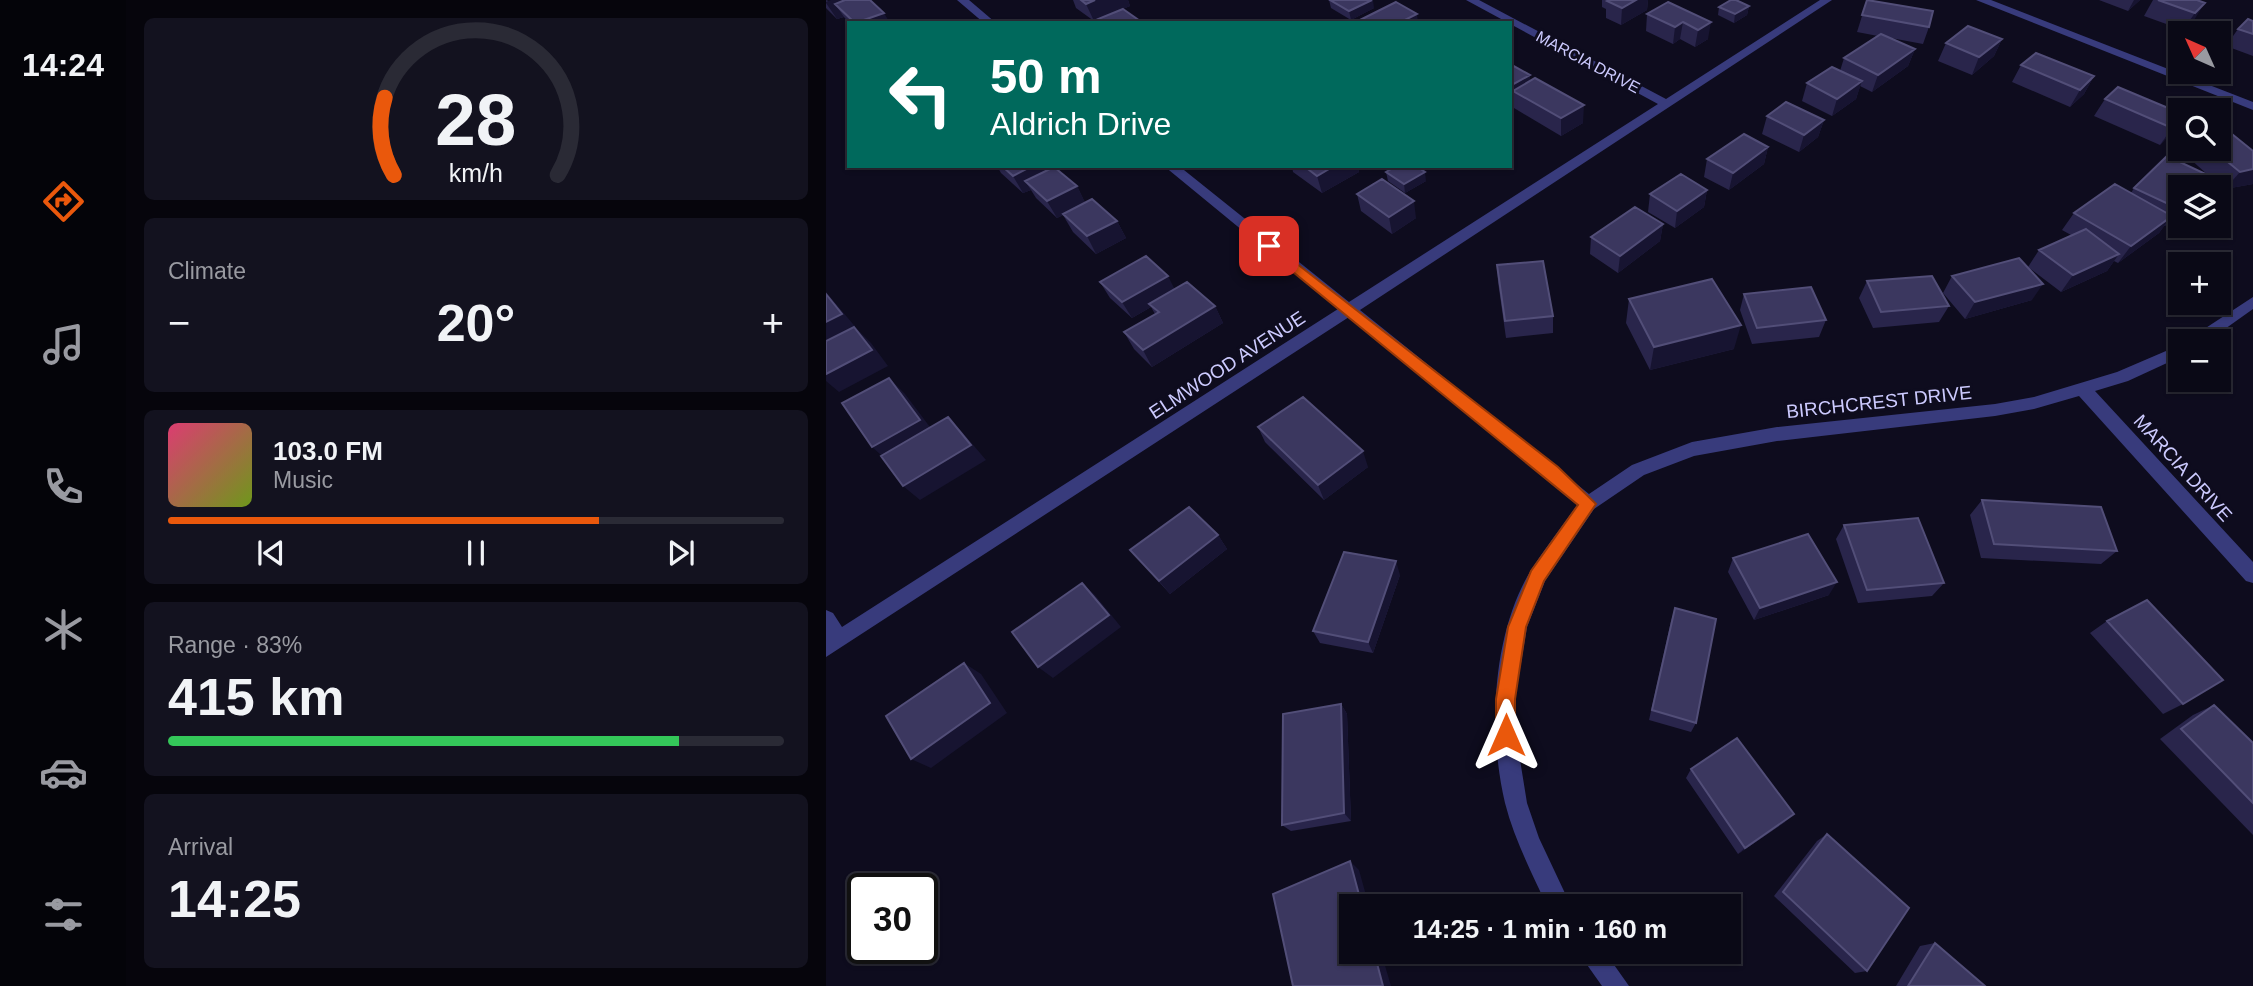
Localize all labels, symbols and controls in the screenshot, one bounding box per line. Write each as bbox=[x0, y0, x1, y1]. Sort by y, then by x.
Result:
north arrow bbox=[2168, 21, 2231, 84]
map controls bbox=[2168, 21, 2231, 392]
street label: MARCIA DRIVE bbox=[1533, 28, 1643, 96]
text: 14:24 bbox=[22, 47, 104, 83]
icon: left bbox=[875, 49, 966, 140]
text: 50 m bbox=[990, 49, 1102, 103]
text: 28 bbox=[436, 79, 516, 160]
button: search bbox=[2168, 98, 2231, 161]
text: Aldrich Drive bbox=[990, 106, 1171, 142]
text: km/h bbox=[449, 159, 503, 187]
button: layers bbox=[2168, 175, 2231, 238]
icon: directions bbox=[39, 177, 88, 226]
pin bbox=[1239, 216, 1299, 276]
icon: arrive bbox=[1250, 227, 1288, 265]
button: + bbox=[2168, 252, 2231, 315]
text: Climate bbox=[168, 258, 246, 284]
text: 20° bbox=[437, 294, 515, 352]
text: − bbox=[168, 302, 190, 344]
text: + bbox=[762, 302, 784, 344]
street label: ELMWOOD AVENUE bbox=[1145, 307, 1309, 423]
icon: music bbox=[39, 320, 88, 369]
button: − bbox=[2168, 329, 2231, 392]
street label: BIRCHCREST DRIVE bbox=[1785, 382, 1973, 422]
street label: MARCIA DRIVE bbox=[2130, 410, 2236, 526]
text: 103.0 FM bbox=[273, 436, 383, 466]
icon: phone bbox=[39, 462, 88, 511]
text: Music bbox=[273, 467, 333, 493]
icon: previous bbox=[252, 534, 290, 572]
icon: pause bbox=[457, 534, 495, 572]
icon: next bbox=[662, 534, 700, 572]
icon: climate bbox=[39, 605, 88, 654]
text: Range · 83% bbox=[168, 632, 302, 658]
text: 415 km bbox=[168, 668, 344, 726]
position arrow bbox=[1469, 698, 1543, 772]
icon: car bbox=[39, 748, 88, 797]
text: Arrival bbox=[168, 834, 233, 860]
text: 14:25 bbox=[168, 870, 301, 928]
speed limit sign: 30 bbox=[847, 873, 938, 964]
icon: filters bbox=[39, 890, 88, 939]
text: 14:25 · 1 min · 160 m bbox=[1413, 914, 1667, 944]

